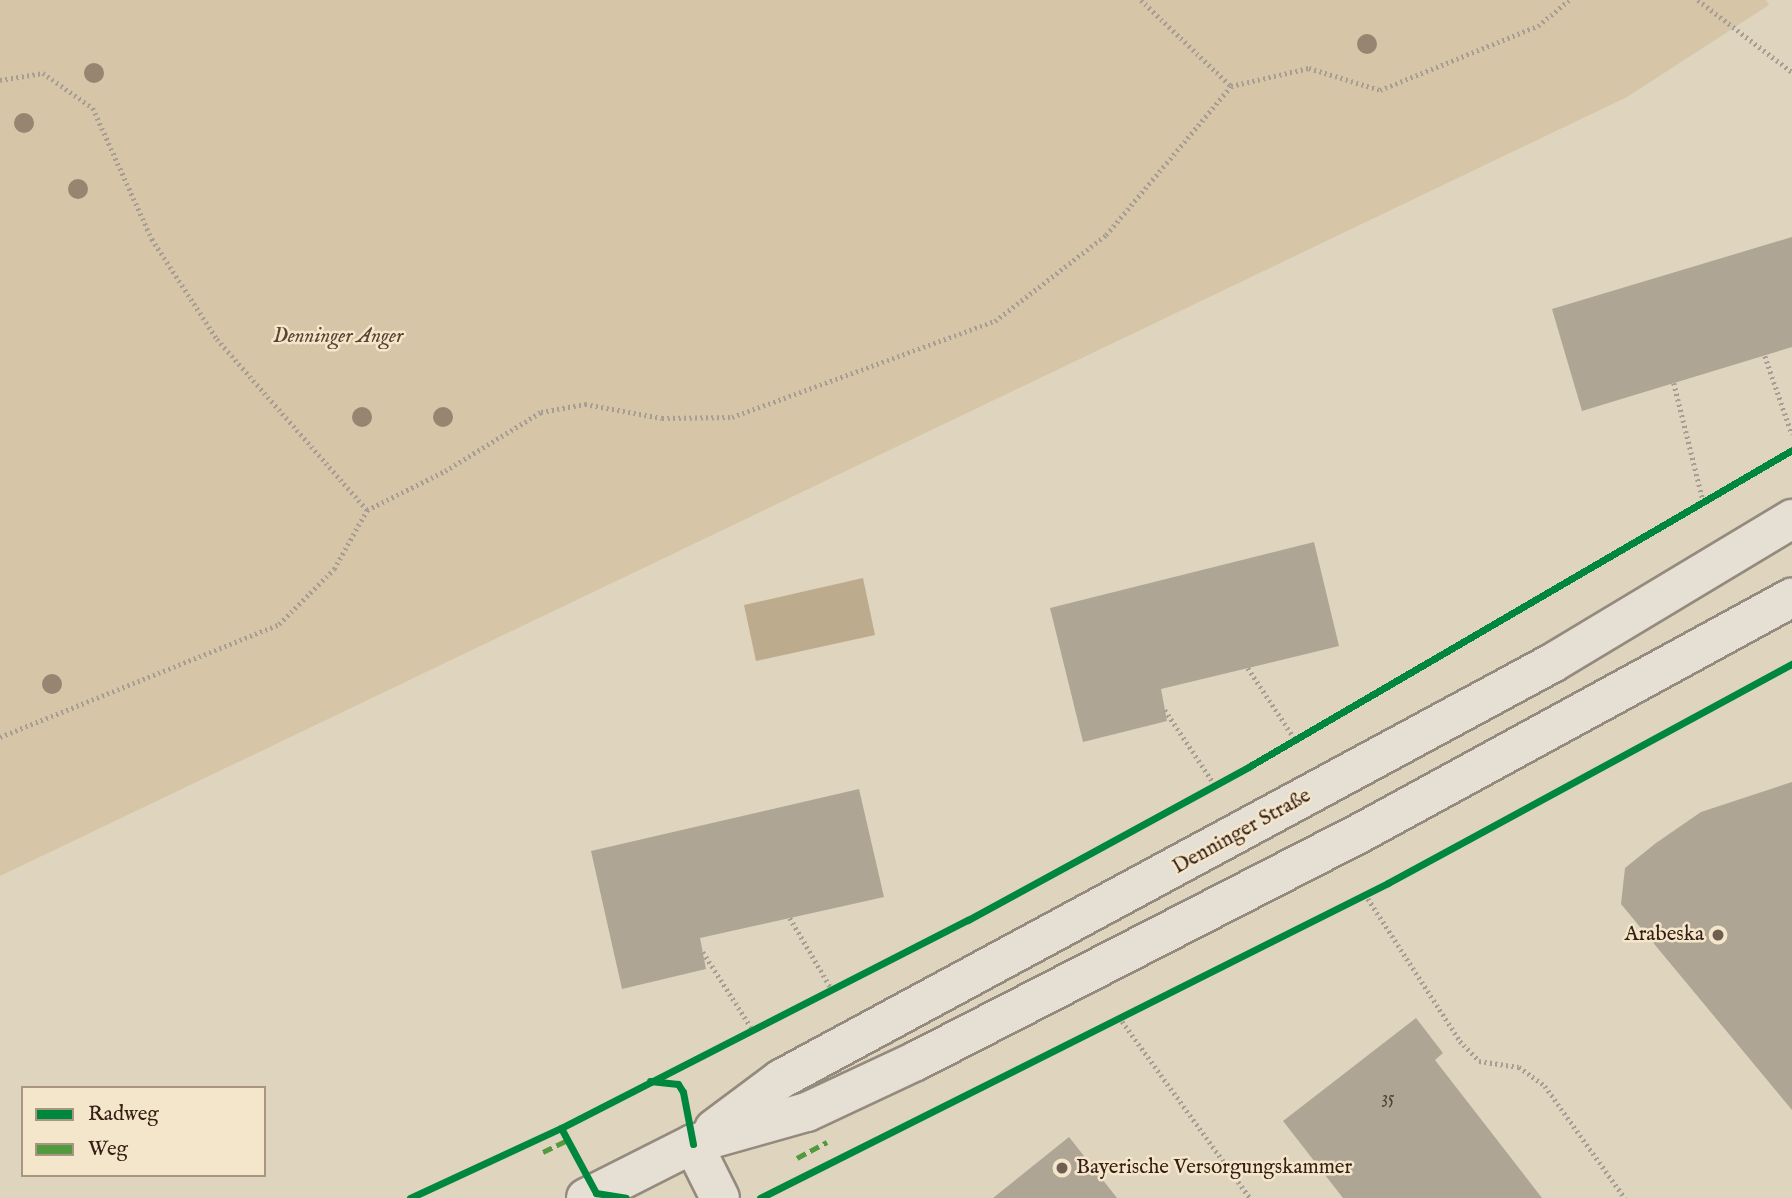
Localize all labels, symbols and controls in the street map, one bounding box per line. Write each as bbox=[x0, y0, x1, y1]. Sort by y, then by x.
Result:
park label: Denninger Anger bbox=[273, 324, 403, 350]
street label: Denninger Straße bbox=[1168, 784, 1316, 880]
place label: Arabeska bbox=[1624, 922, 1704, 948]
marker: Arabeska bbox=[1710, 927, 1726, 943]
legend bbox=[21, 1086, 266, 1177]
house number: 35 bbox=[1381, 1088, 1395, 1110]
text: Radweg bbox=[88, 1101, 159, 1128]
text: Weg bbox=[88, 1136, 128, 1163]
place label: Bayerische Versorgungskammer bbox=[1076, 1155, 1352, 1181]
marker: Bayerische Versorgungskammer bbox=[1054, 1160, 1070, 1176]

